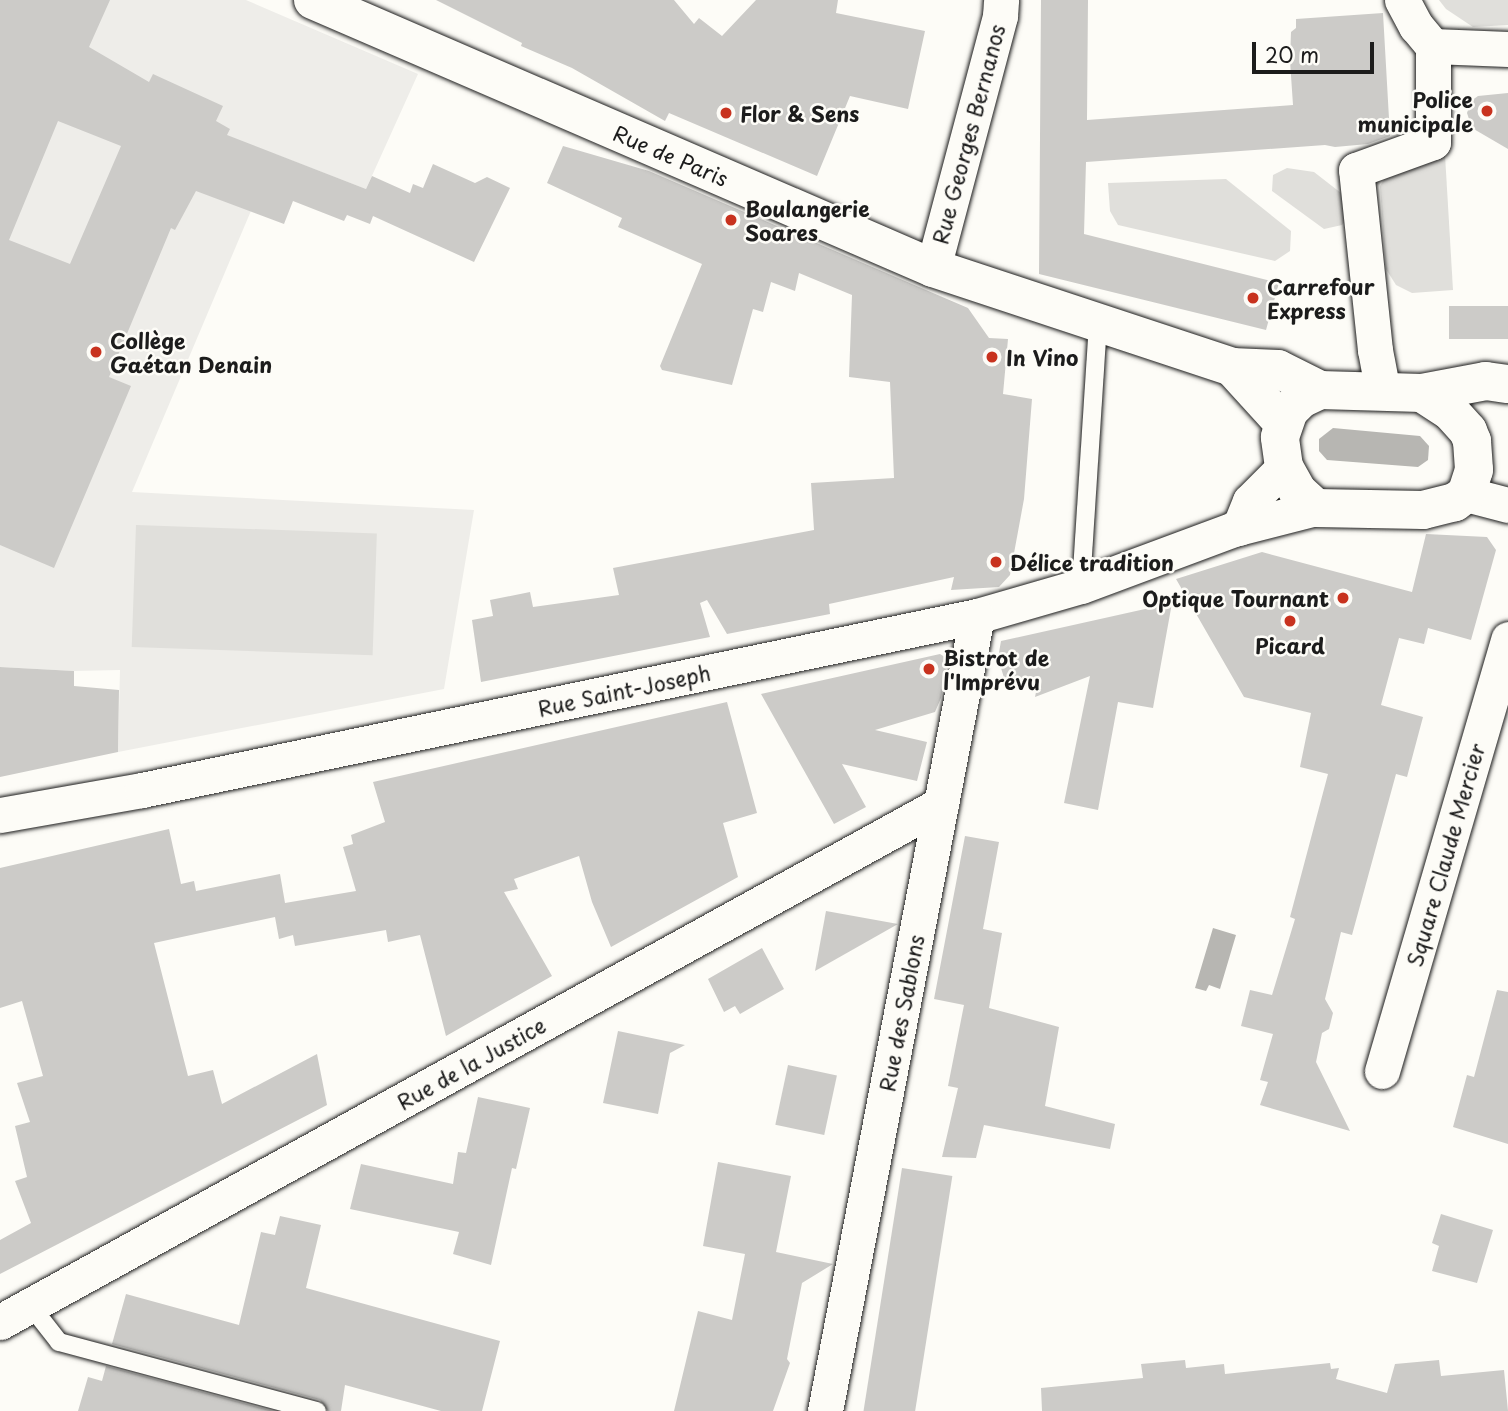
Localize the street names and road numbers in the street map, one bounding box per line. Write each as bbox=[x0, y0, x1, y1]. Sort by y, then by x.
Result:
street label: Rue Georges Bernanos bbox=[926, 19, 1010, 249]
street label: Rue de Paris bbox=[608, 119, 734, 191]
street label: Rue Saint-Joseph bbox=[535, 659, 713, 721]
street label: Square Claude Mercier bbox=[1401, 739, 1489, 971]
street label: Rue des Sablons bbox=[873, 931, 929, 1095]
street label: Rue de la Justice bbox=[390, 1011, 552, 1115]

